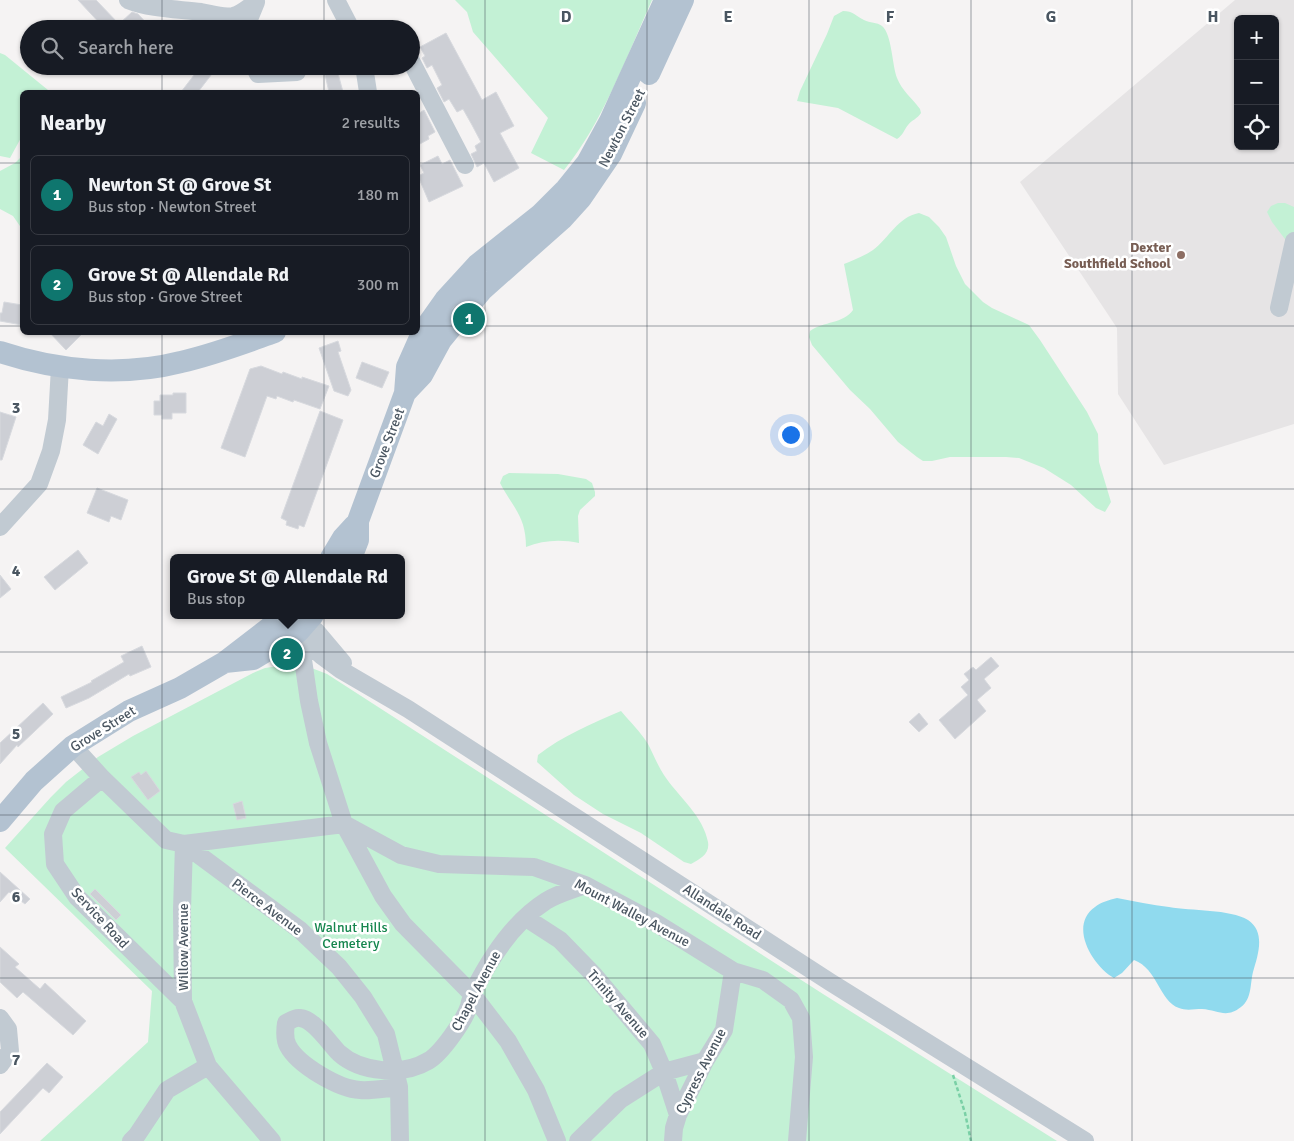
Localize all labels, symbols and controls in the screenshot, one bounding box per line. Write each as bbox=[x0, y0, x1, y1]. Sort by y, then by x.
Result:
text: D bbox=[561, 7, 572, 27]
text: E bbox=[723, 7, 733, 27]
text: F bbox=[886, 7, 895, 27]
text: G bbox=[1046, 7, 1056, 27]
text: H bbox=[1208, 7, 1218, 27]
map controls bbox=[1234, 15, 1279, 150]
button: + bbox=[1234, 15, 1279, 60]
search box bbox=[20, 20, 420, 75]
icon: search bbox=[38, 34, 66, 62]
text: Search here bbox=[78, 36, 174, 60]
button: − bbox=[1234, 60, 1279, 105]
street label: Newton Street bbox=[595, 86, 649, 170]
button: locate bbox=[1234, 105, 1279, 150]
text: Nearby bbox=[40, 110, 106, 136]
text: 2 results bbox=[341, 113, 400, 133]
text: Newton St @ Grove St bbox=[88, 173, 271, 197]
text: 1 bbox=[53, 185, 61, 205]
text: 180 m bbox=[357, 185, 399, 205]
text: Bus stop · Newton Street bbox=[88, 197, 256, 217]
place label: Dexter Southfield School bbox=[1064, 239, 1172, 272]
marker: Dexter Southfield School bbox=[1175, 249, 1187, 261]
text: Grove St @ Allendale Rd bbox=[88, 263, 289, 287]
text: 2 bbox=[53, 275, 61, 295]
text: 300 m bbox=[357, 275, 399, 295]
text: Bus stop · Grove Street bbox=[88, 287, 242, 307]
pin: 1 bbox=[453, 300, 485, 338]
text: 3 bbox=[12, 398, 20, 418]
street label: Grove Street bbox=[366, 405, 408, 480]
your location bbox=[778, 422, 804, 448]
popup bbox=[170, 554, 405, 619]
text: 4 bbox=[12, 561, 21, 581]
text: Grove St @ Allendale Rd bbox=[187, 565, 388, 589]
text: Bus stop bbox=[187, 589, 245, 609]
pin: 2 bbox=[271, 635, 303, 673]
street label: Grove Street bbox=[67, 702, 139, 756]
text: 5 bbox=[12, 724, 20, 744]
street label: Pierce Avenue bbox=[228, 875, 306, 939]
street label: Mount Walley Avenue bbox=[571, 875, 693, 951]
street label: Allandale Road bbox=[680, 880, 764, 944]
street label: Service Road bbox=[68, 884, 132, 952]
text: 6 bbox=[12, 887, 21, 907]
street label: Willow Avenue bbox=[175, 903, 192, 991]
park label: Walnut Hills Cemetery bbox=[314, 919, 388, 952]
street label: Chapel Avenue bbox=[448, 948, 504, 1034]
street label: Trinity Avenue bbox=[584, 966, 652, 1042]
street label: Cypress Avenue bbox=[672, 1026, 730, 1116]
text: 7 bbox=[12, 1050, 21, 1070]

